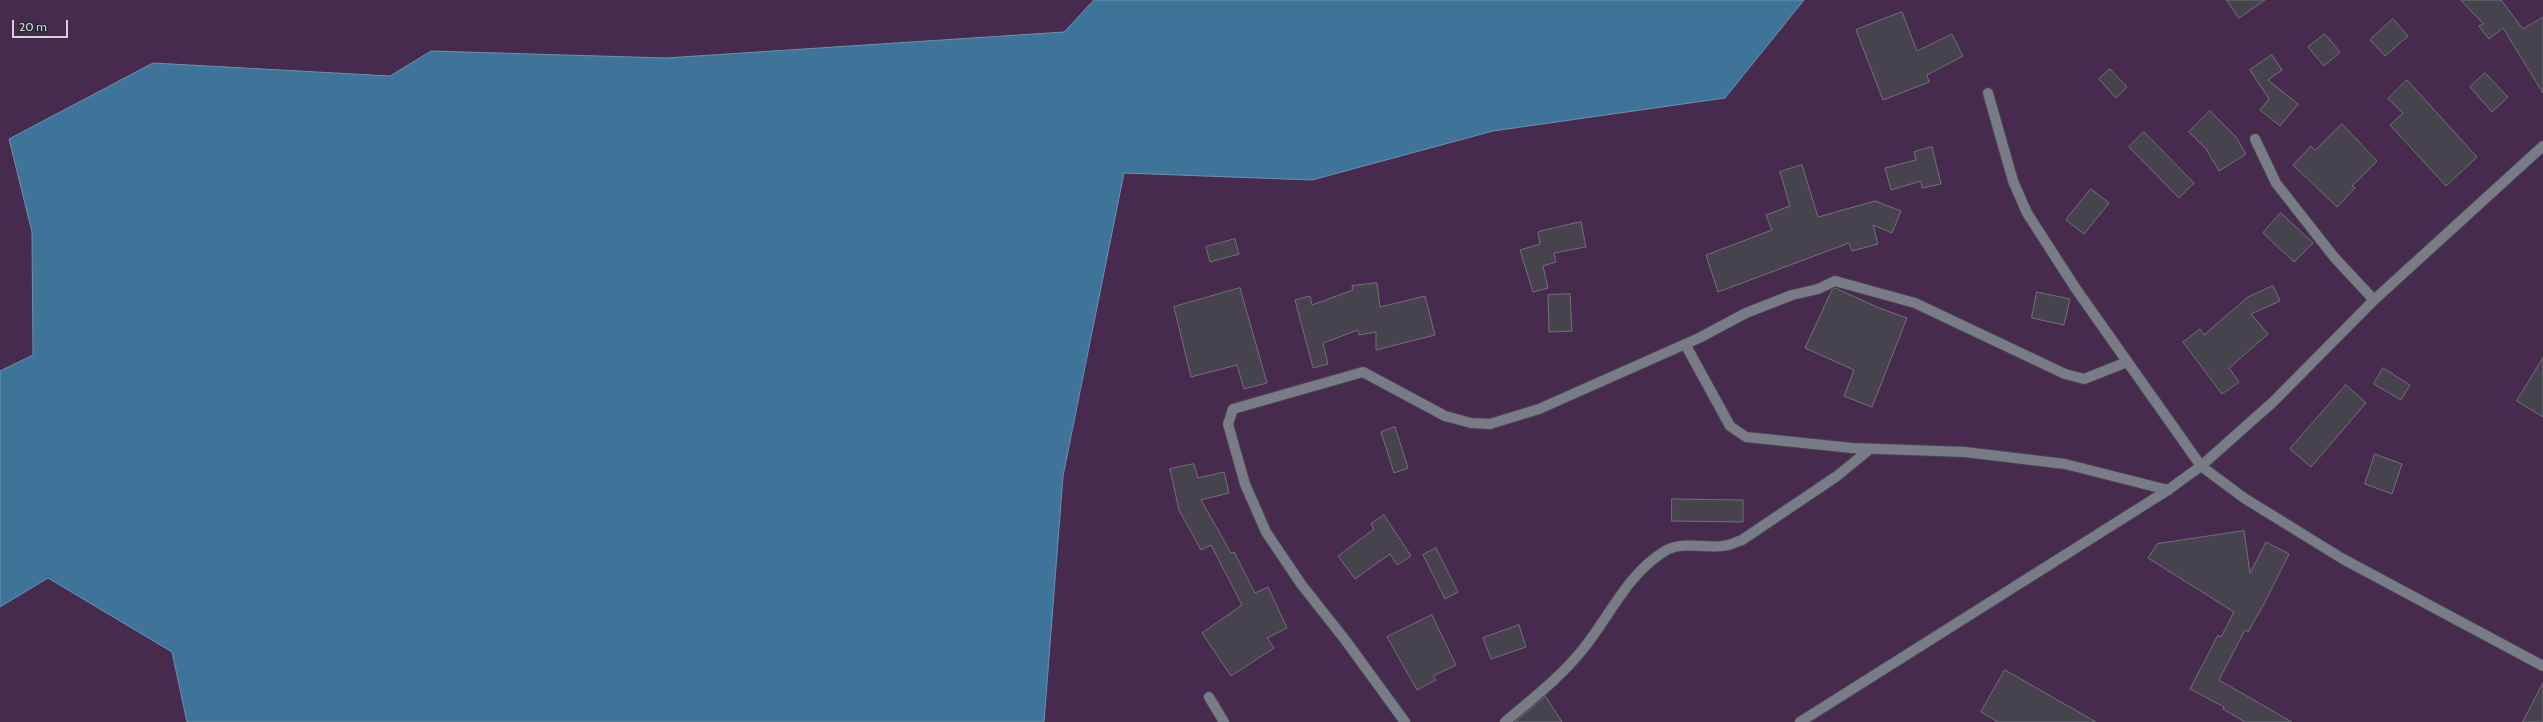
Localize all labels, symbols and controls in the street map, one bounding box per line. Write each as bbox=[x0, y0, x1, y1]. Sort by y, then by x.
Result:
scale bar bbox=[14, 12, 70, 38]
text: 20 m bbox=[19, 19, 47, 34]

